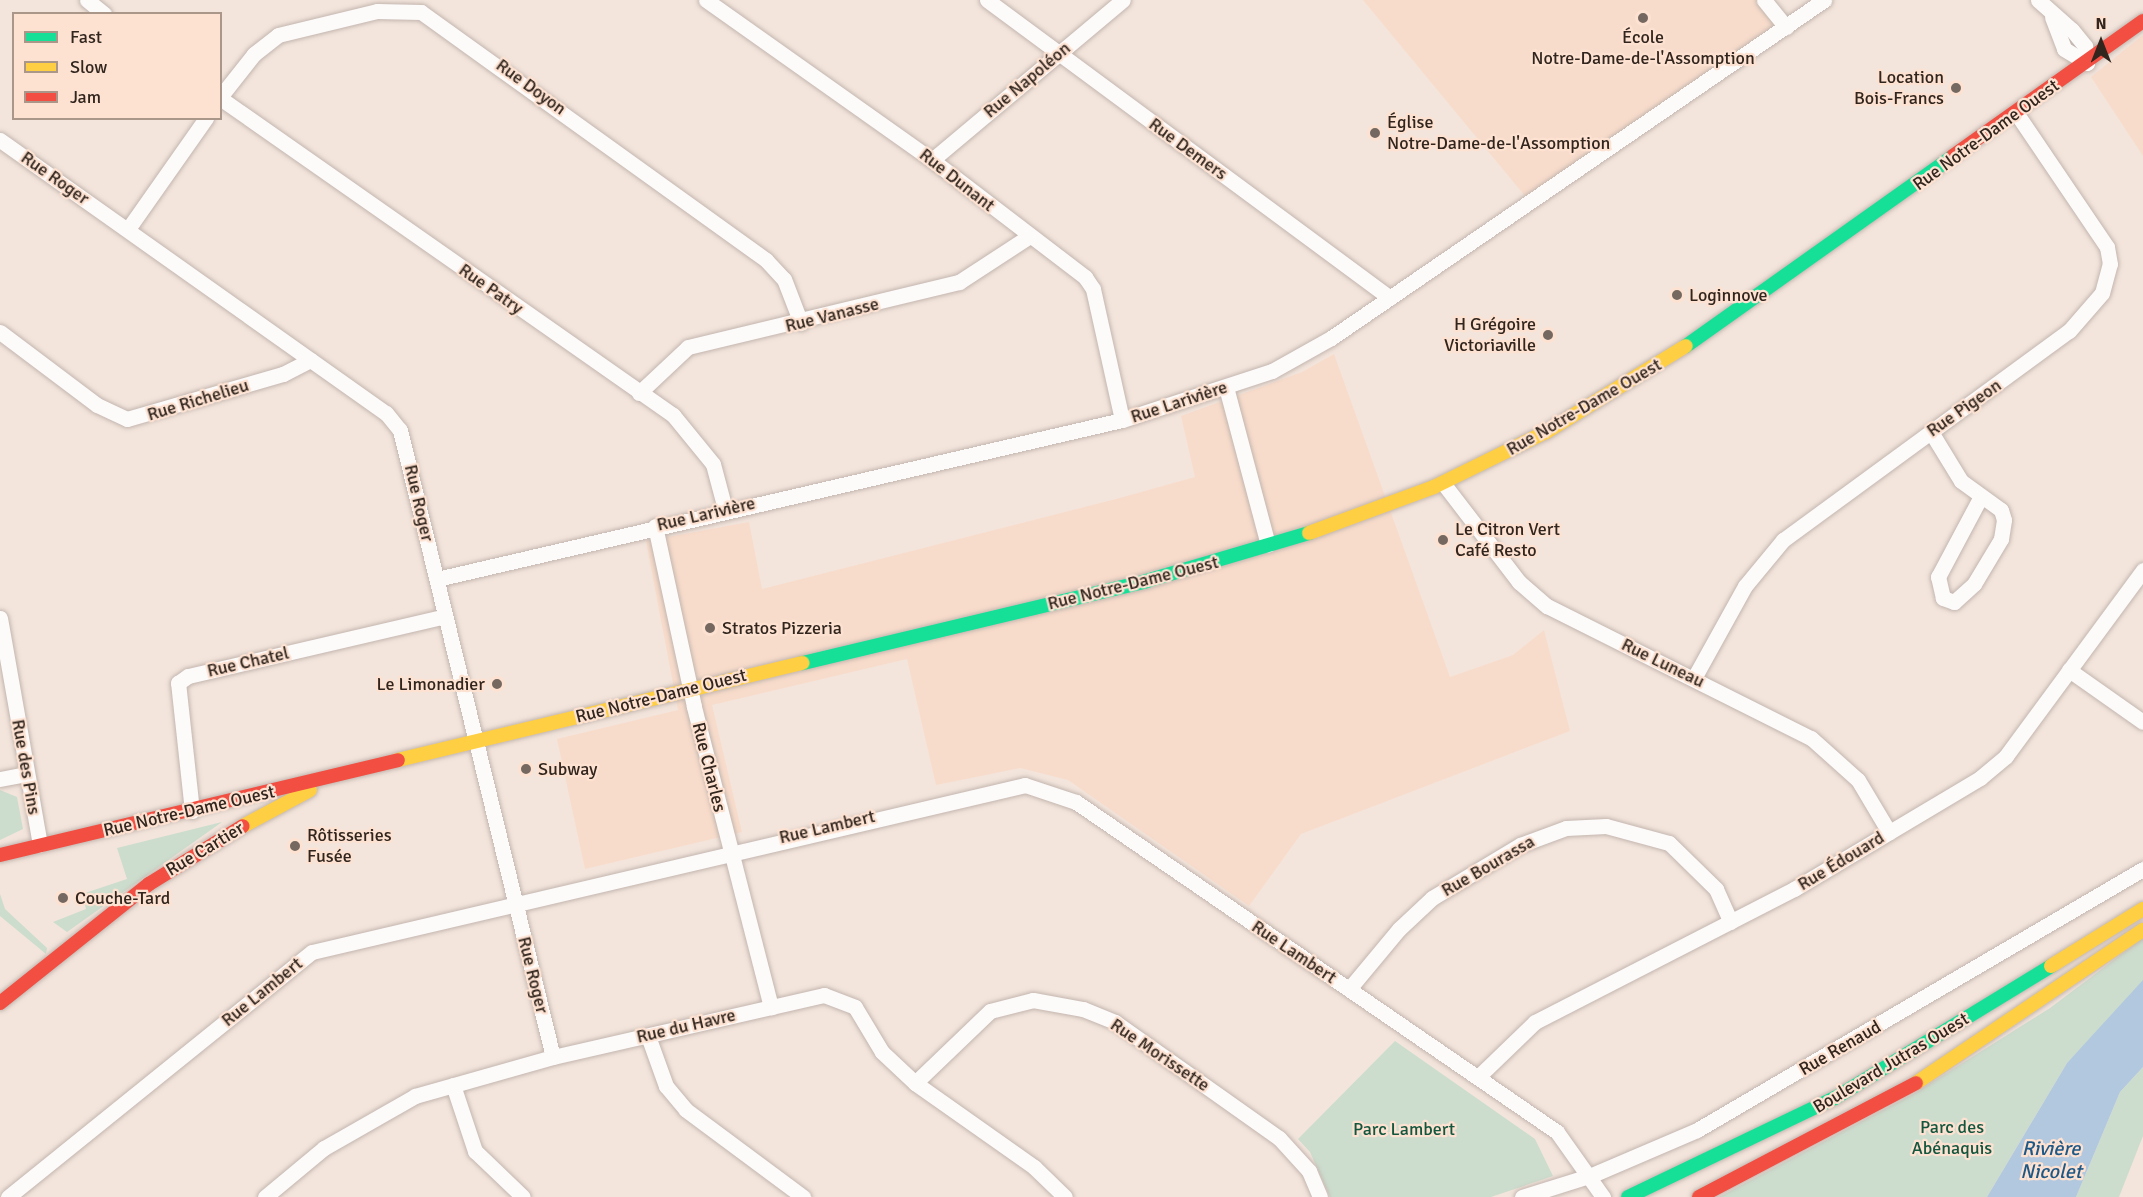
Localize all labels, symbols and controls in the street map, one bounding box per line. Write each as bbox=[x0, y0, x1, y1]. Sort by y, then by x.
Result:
marker: École Notre-Dame-de-l'Assomption bbox=[1636, 11, 1650, 25]
legend bbox=[12, 12, 222, 120]
north arrow bbox=[2071, 12, 2131, 72]
text: N bbox=[2095, 14, 2107, 34]
text: Fast bbox=[70, 26, 102, 48]
place label: École Notre-Dame-de-l'Assomption bbox=[1531, 27, 1755, 70]
street label: Rue Napoléon bbox=[979, 37, 1075, 123]
street label: Rue Doyon bbox=[492, 54, 570, 120]
text: Slow bbox=[70, 56, 107, 78]
place label: Location Bois-Francs bbox=[1854, 67, 1944, 110]
street label: Rue Notre-Dame Ouest bbox=[1909, 75, 2063, 195]
marker: Location Bois-Francs bbox=[1949, 81, 1963, 95]
text: Jam bbox=[70, 86, 101, 108]
place label: Église Notre-Dame-de-l'Assomption bbox=[1387, 112, 1610, 154]
street label: Rue Demers bbox=[1145, 113, 1231, 185]
marker: Église Notre-Dame-de-l'Assomption bbox=[1368, 126, 1382, 140]
street label: Rue Dunant bbox=[915, 144, 999, 216]
street label: Rue Roger bbox=[17, 147, 93, 209]
street label: Rue Patry bbox=[455, 259, 527, 319]
place label: Loginnove bbox=[1689, 284, 1767, 306]
marker: Loginnove bbox=[1670, 288, 1684, 302]
street label: Rue Vanasse bbox=[783, 293, 881, 337]
place label: H Grégoire Victoriaville bbox=[1444, 314, 1536, 356]
marker: H Grégoire Victoriaville bbox=[1541, 328, 1555, 342]
street label: Rue Notre-Dame Ouest bbox=[1503, 354, 1665, 460]
street label: Rue Richelieu bbox=[145, 374, 251, 426]
street label: Rue Pigeon bbox=[1923, 374, 2005, 442]
street label: Rue Larivière bbox=[1128, 376, 1230, 428]
street label: Rue Roger bbox=[400, 462, 438, 544]
street label: Rue Larivière bbox=[655, 492, 757, 536]
place label: Le Citron Vert Café Resto bbox=[1455, 519, 1560, 562]
marker: Le Citron Vert Café Resto bbox=[1436, 533, 1450, 547]
street label: Rue Notre-Dame Ouest bbox=[1045, 551, 1221, 615]
place label: Stratos Pizzeria bbox=[722, 617, 842, 639]
marker: Stratos Pizzeria bbox=[703, 621, 717, 635]
street label: Rue Luneau bbox=[1618, 634, 1708, 692]
street label: Rue Chatel bbox=[205, 642, 291, 682]
street label: Rue Notre-Dame Ouest bbox=[573, 664, 749, 728]
place label: Le Limonadier bbox=[377, 673, 485, 695]
marker: Le Limonadier bbox=[490, 677, 504, 691]
street label: Rue des Pins bbox=[7, 718, 45, 816]
street label: Rue Charles bbox=[687, 720, 731, 814]
place label: Subway bbox=[538, 758, 597, 780]
marker: Subway bbox=[519, 762, 533, 776]
street label: Rue Notre-Dame Ouest bbox=[101, 781, 277, 841]
street label: Rue Lambert bbox=[777, 805, 877, 849]
street label: Rue Cartier bbox=[162, 817, 248, 881]
place label: Rôtisseries Fusée bbox=[307, 825, 392, 868]
street label: Rue Édouard bbox=[1794, 827, 1888, 895]
street label: Rue Bourassa bbox=[1438, 831, 1538, 901]
marker: Rôtisseries Fusée bbox=[288, 839, 302, 853]
place label: Couche-Tard bbox=[75, 887, 170, 909]
marker: Couche-Tard bbox=[56, 891, 70, 905]
street label: Rue Lambert bbox=[1247, 916, 1341, 988]
street label: Rue Roger bbox=[513, 934, 553, 1016]
street label: Rue Lambert bbox=[217, 953, 307, 1031]
street label: Rue du Havre bbox=[634, 1004, 738, 1048]
street label: Boulevard Jutras Ouest bbox=[1809, 1008, 1973, 1118]
street label: Rue Morissette bbox=[1106, 1014, 1214, 1096]
street label: Rue Renaud bbox=[1795, 1016, 1885, 1080]
park label: Parc des Abénaquis bbox=[1912, 1117, 1992, 1160]
park label: Parc Lambert bbox=[1353, 1118, 1455, 1140]
water label: Rivière Nicolet bbox=[2020, 1137, 2082, 1184]

